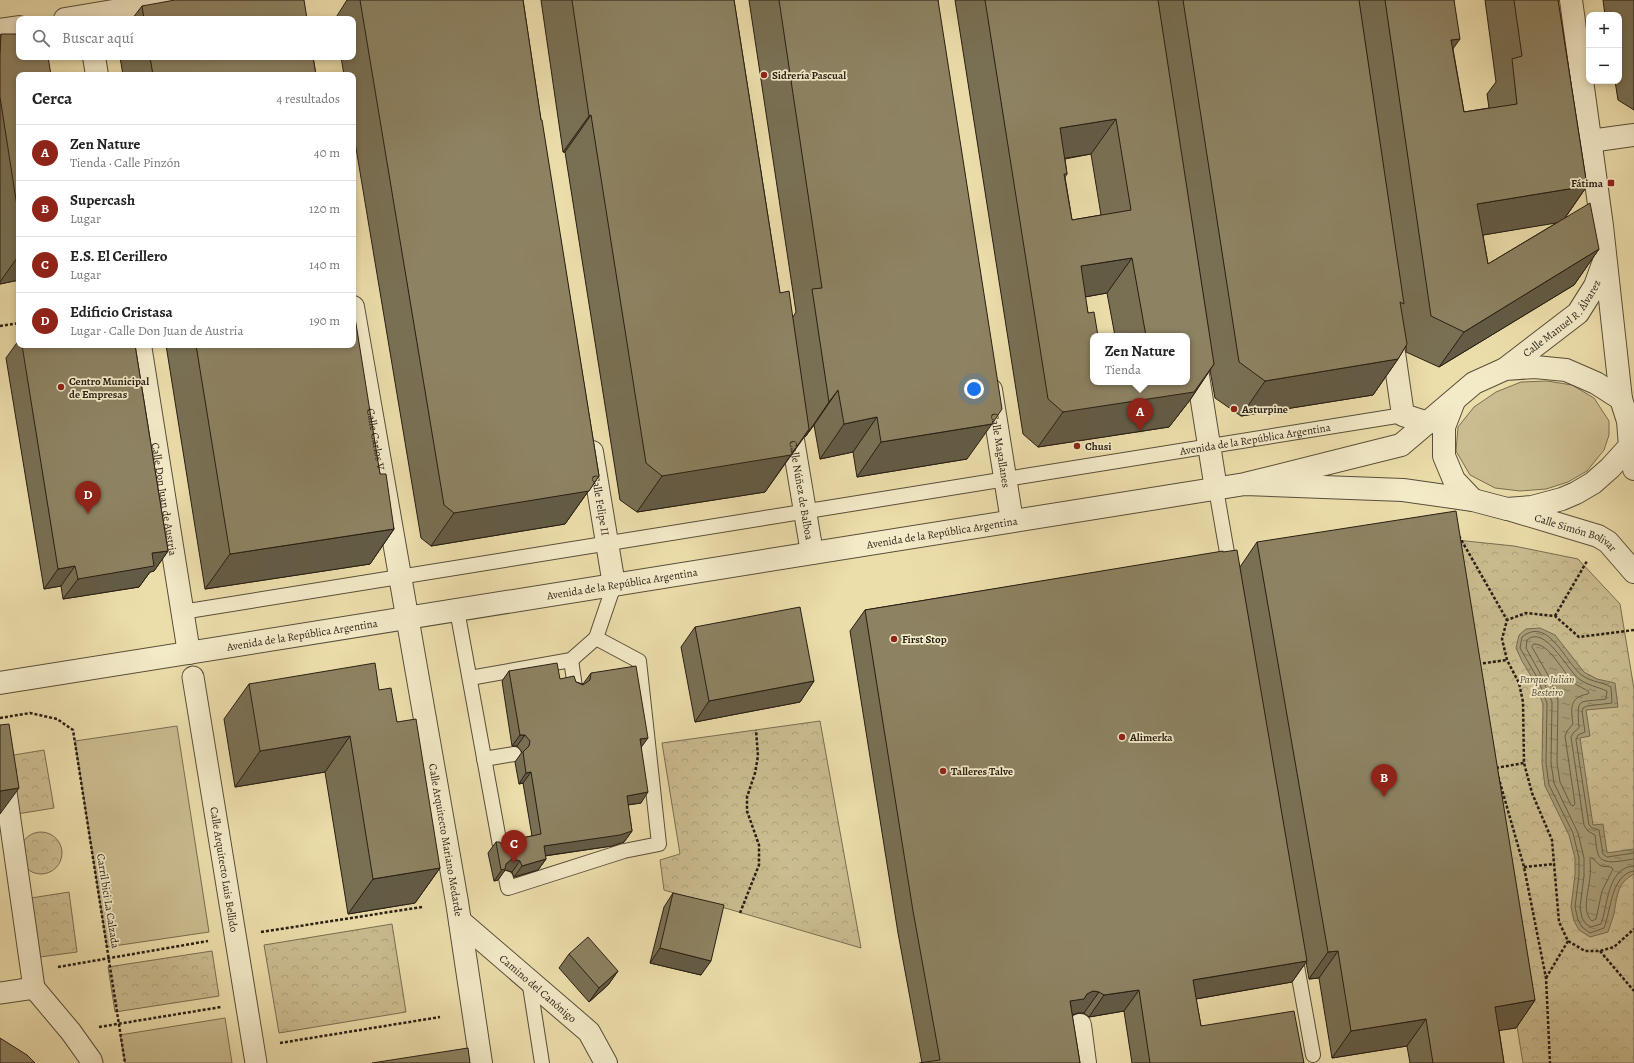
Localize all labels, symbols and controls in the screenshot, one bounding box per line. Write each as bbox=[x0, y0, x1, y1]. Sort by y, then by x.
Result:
map controls bbox=[1586, 12, 1622, 84]
button: + bbox=[1586, 12, 1622, 48]
search box bbox=[16, 16, 356, 60]
icon: search bbox=[30, 27, 52, 49]
text: Buscar aquí bbox=[62, 28, 134, 48]
button: − bbox=[1586, 48, 1622, 84]
place label: Sidrería Pascual bbox=[772, 68, 846, 83]
marker: Sidrería Pascual bbox=[759, 70, 769, 80]
text: Cerca bbox=[32, 87, 72, 110]
text: 4 resultados bbox=[276, 90, 340, 107]
text: Zen Nature bbox=[70, 134, 141, 154]
text: A bbox=[41, 144, 49, 161]
text: 40 m bbox=[314, 144, 340, 161]
text: Tienda · Calle Pinzón bbox=[70, 154, 180, 171]
place label: Fátima bbox=[1571, 176, 1604, 191]
marker: Fátima bbox=[1606, 178, 1616, 188]
text: Supercash bbox=[70, 190, 135, 210]
text: B bbox=[41, 200, 49, 217]
text: 120 m bbox=[309, 200, 340, 217]
text: Lugar bbox=[70, 210, 101, 227]
text: E.S. El Cerillero bbox=[70, 246, 168, 266]
text: C bbox=[41, 256, 49, 273]
text: 140 m bbox=[309, 256, 340, 273]
text: Lugar bbox=[70, 266, 101, 283]
street label: Calle Manuel R. Álvarez bbox=[1520, 278, 1604, 360]
text: Edificio Cristasa bbox=[70, 302, 173, 322]
text: D bbox=[40, 312, 50, 329]
text: 190 m bbox=[309, 312, 340, 329]
text: Lugar · Calle Don Juan de Austria bbox=[70, 322, 244, 339]
popup bbox=[1090, 333, 1190, 385]
text: Zen Nature bbox=[1105, 341, 1175, 361]
text: Tienda bbox=[1105, 361, 1141, 378]
place label: Centro Municipal de Empresas bbox=[69, 374, 149, 402]
your location bbox=[964, 379, 984, 399]
marker: Centro Municipal de Empresas bbox=[56, 382, 66, 392]
pin: A bbox=[1127, 398, 1153, 431]
place label: Asturpine bbox=[1241, 402, 1288, 417]
marker: Asturpine bbox=[1229, 404, 1239, 414]
street label: Calle Carlos V bbox=[363, 407, 389, 471]
street label: Calle Magallanes bbox=[987, 412, 1014, 489]
street label: Avenida de la República Argentina bbox=[1178, 419, 1332, 459]
street label: Calle Núñez de Balboa bbox=[786, 439, 817, 542]
place label: Chusi bbox=[1085, 439, 1112, 454]
street label: Calle Don Juan de Austria bbox=[148, 441, 181, 558]
marker: Chusi bbox=[1072, 441, 1082, 451]
street label: Calle Felipe II bbox=[588, 474, 613, 537]
pin: D bbox=[75, 481, 101, 514]
street label: Calle Simón Bolivar bbox=[1533, 510, 1620, 555]
street label: Avenida de la República Argentina bbox=[865, 513, 1019, 552]
street label: Avenida de la República Argentina bbox=[545, 564, 699, 603]
street label: Avenida de la República Argentina bbox=[225, 615, 380, 654]
place label: First Stop bbox=[902, 632, 947, 647]
marker: First Stop bbox=[889, 634, 899, 644]
park label: Parque Julián Besteiro bbox=[1520, 672, 1575, 700]
place label: Alimerka bbox=[1129, 730, 1173, 745]
marker: Alimerka bbox=[1117, 732, 1127, 742]
street label: Calle Arquitecto Mariano Medarde bbox=[425, 762, 467, 917]
place label: Talleres Talve bbox=[951, 764, 1013, 779]
pin: B bbox=[1371, 764, 1397, 797]
marker: Talleres Talve bbox=[938, 766, 948, 776]
street label: Calle Arquitecto Luis Bellido bbox=[207, 806, 242, 934]
pin: C bbox=[501, 830, 527, 863]
street label: Carril bici La Calzada bbox=[93, 852, 123, 950]
street label: Camino del Canónigo bbox=[496, 951, 580, 1026]

